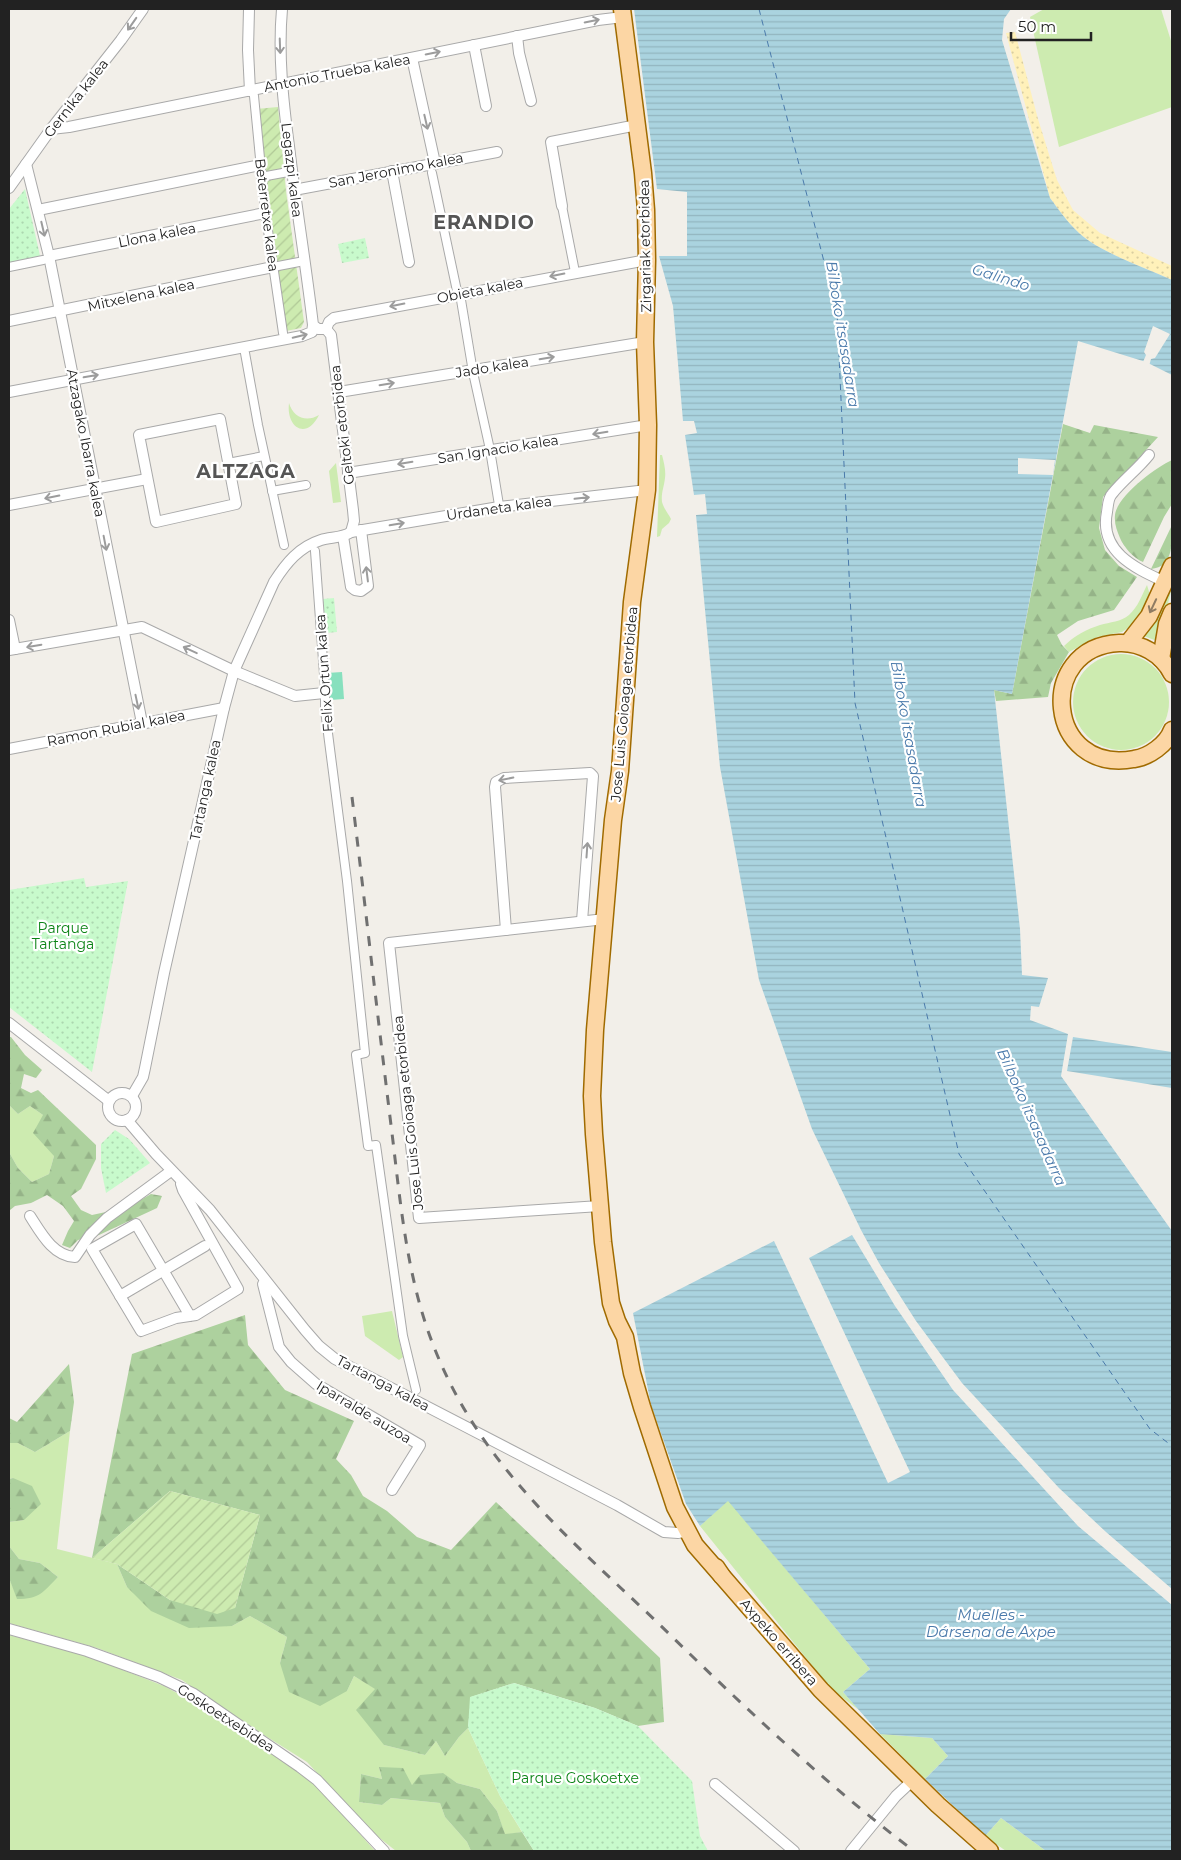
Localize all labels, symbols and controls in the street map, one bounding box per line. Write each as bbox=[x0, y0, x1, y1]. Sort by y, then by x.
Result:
scale bar bbox=[1011, 10, 1091, 42]
one-way arrow bbox=[583, 16, 599, 26]
one-way arrow bbox=[127, 17, 137, 31]
text: 50 m bbox=[1018, 17, 1056, 36]
one-way arrow bbox=[276, 38, 285, 54]
one-way arrow bbox=[424, 48, 440, 58]
street label: Antonio Trueba kalea bbox=[262, 50, 412, 96]
street label: Gernika kalea bbox=[40, 55, 112, 141]
one-way arrow bbox=[422, 114, 431, 130]
street label: Legazpi kalea bbox=[277, 122, 307, 218]
street label: San Jeronimo kalea bbox=[327, 148, 465, 192]
street label: Beterretxe kalea bbox=[251, 157, 283, 273]
street label: Zirgariak etorbidea bbox=[635, 179, 655, 313]
district label: ERANDIO bbox=[433, 211, 535, 234]
street label: Llona kalea bbox=[117, 219, 197, 251]
one-way arrow bbox=[38, 220, 48, 236]
water label: Bilboko itsasadarra bbox=[822, 259, 864, 409]
water label: Galindo bbox=[970, 259, 1032, 295]
one-way arrow bbox=[549, 271, 565, 281]
street label: Obieta kalea bbox=[435, 273, 525, 307]
street label: Mitxelena kalea bbox=[86, 275, 196, 315]
one-way arrow bbox=[389, 301, 405, 311]
one-way arrow bbox=[291, 331, 307, 340]
street label: Jado kalea bbox=[453, 352, 530, 382]
one-way arrow bbox=[539, 353, 555, 363]
street label: Geltoki etorbidea bbox=[326, 364, 358, 486]
street label: Atzagako Ibarra kalea bbox=[63, 367, 109, 519]
one-way arrow bbox=[83, 370, 99, 380]
one-way arrow bbox=[378, 379, 394, 389]
one-way arrow bbox=[592, 428, 608, 438]
street label: San Ignacio kalea bbox=[436, 431, 560, 467]
one-way arrow bbox=[397, 459, 413, 469]
district label: ALTZAGA bbox=[195, 460, 296, 483]
street label: Urdaneta kalea bbox=[445, 492, 553, 524]
one-way arrow bbox=[44, 493, 60, 503]
one-way arrow bbox=[574, 493, 590, 503]
one-way arrow bbox=[388, 518, 404, 528]
one-way arrow bbox=[101, 534, 110, 550]
one-way arrow bbox=[362, 567, 372, 583]
one-way arrow bbox=[1148, 598, 1158, 613]
street label: Jose Luis Goioaga etorbidea bbox=[606, 606, 642, 803]
street label: Felix Ortun kalea bbox=[311, 613, 337, 733]
one-way arrow bbox=[27, 641, 43, 651]
one-way arrow bbox=[183, 645, 198, 654]
water label: Bilboko itsasadarra bbox=[887, 659, 931, 809]
one-way arrow bbox=[133, 693, 143, 709]
street label: Ramon Rubial kalea bbox=[45, 706, 187, 750]
street label: Tartanga kalea bbox=[185, 738, 225, 842]
one-way arrow bbox=[499, 775, 515, 784]
one-way arrow bbox=[582, 843, 592, 859]
park label: Parque Tartanga bbox=[32, 919, 94, 953]
street label: Jose Luis Goioaga etorbidea bbox=[389, 1015, 427, 1212]
water label: Bilboko itsasadarra bbox=[993, 1045, 1071, 1189]
street label: Tartanga kalea bbox=[333, 1351, 433, 1415]
street label: Iparralde auzoa bbox=[313, 1377, 415, 1447]
street label: Axpeko erribera bbox=[736, 1595, 822, 1689]
water label: Muelles - Dársena de Axpe bbox=[926, 1605, 1056, 1641]
street label: Goskoetxebidea bbox=[174, 1680, 278, 1756]
park label: Parque Goskoetxe bbox=[511, 1769, 639, 1787]

